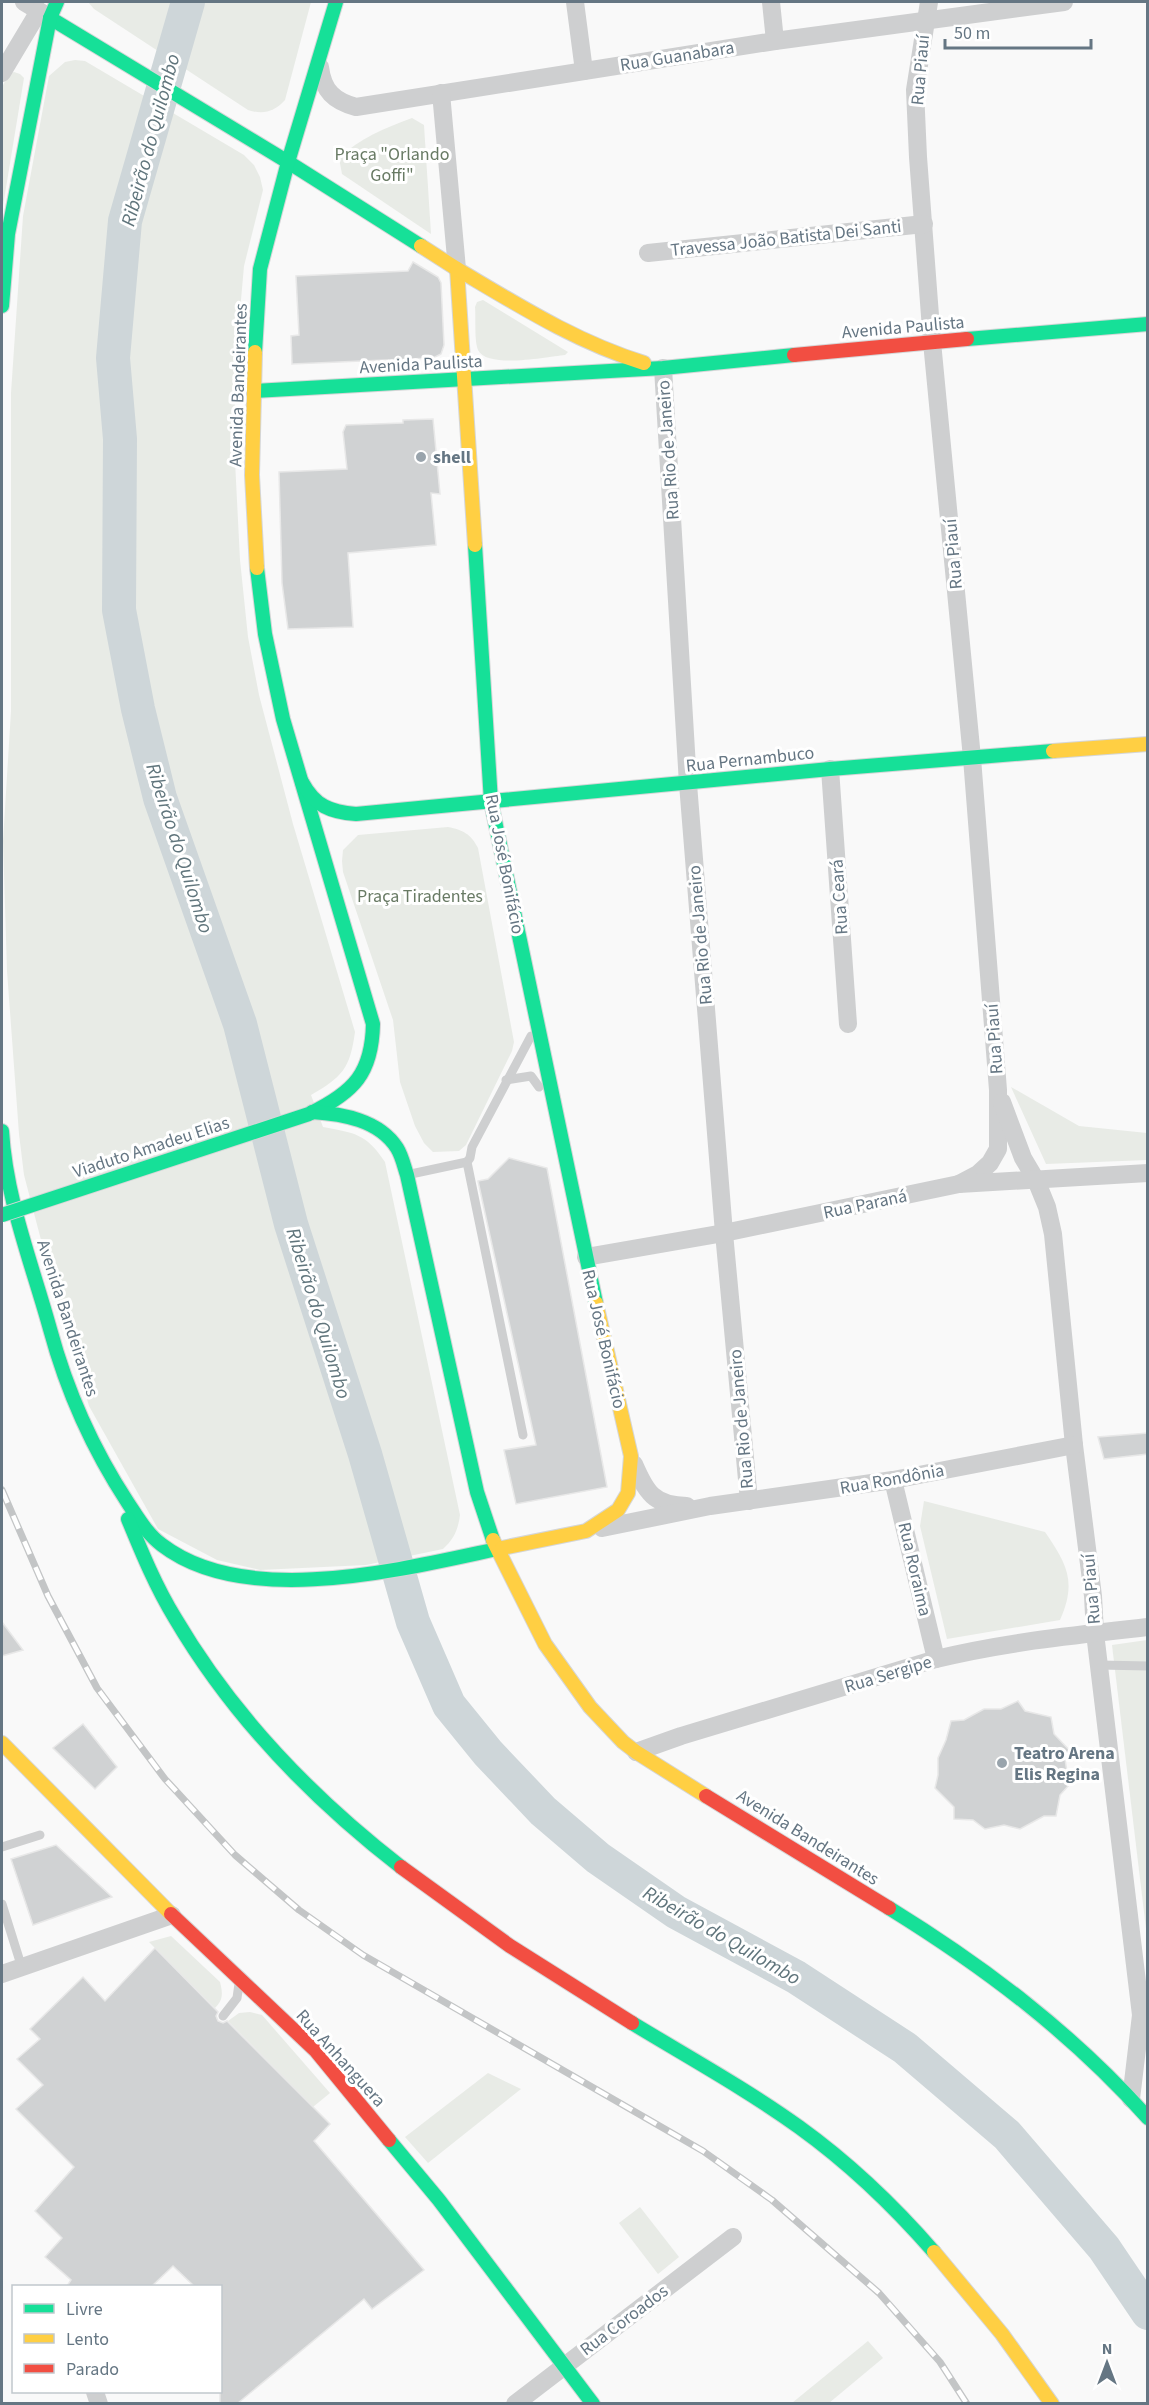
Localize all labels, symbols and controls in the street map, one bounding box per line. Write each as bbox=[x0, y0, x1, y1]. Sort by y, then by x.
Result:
scale bar bbox=[945, 12, 1090, 50]
text: 50 m bbox=[954, 21, 990, 46]
street label: Rua Piauí bbox=[905, 33, 936, 106]
street label: Rua Guanabara bbox=[618, 35, 736, 78]
water label: Ribeirão do Quilombo bbox=[114, 51, 187, 230]
park label: Praça "Orlando Goffi" bbox=[335, 142, 449, 188]
street label: Travessa João Batista Dei Santi bbox=[669, 214, 903, 263]
street label: Avenida Bandeirantes bbox=[223, 303, 254, 467]
street label: Avenida Paulista bbox=[841, 310, 965, 345]
street label: Avenida Paulista bbox=[359, 349, 483, 380]
street label: Rua Rio de Janeiro bbox=[651, 379, 686, 521]
place label: shell bbox=[433, 445, 471, 470]
marker: shell bbox=[414, 450, 428, 464]
street label: Rua Piauí bbox=[938, 517, 969, 590]
street label: Rua Pernambuco bbox=[685, 740, 815, 779]
water label: Ribeirão do Quilombo bbox=[138, 760, 220, 937]
street label: Rua José Bonifácio bbox=[479, 792, 530, 936]
street label: Rua Ceará bbox=[824, 858, 855, 936]
street label: Rua Rio de Janeiro bbox=[682, 864, 719, 1006]
park label: Praça Tiradentes bbox=[357, 884, 483, 909]
street label: Rua Piauí bbox=[980, 1002, 1009, 1075]
street label: Viaduto Amadeu Elias bbox=[70, 1110, 233, 1185]
street label: Rua Paraná bbox=[821, 1183, 909, 1226]
water label: Ribeirão do Quilombo bbox=[279, 1224, 357, 1402]
street label: Avenida Bandeirantes bbox=[30, 1236, 105, 1400]
street label: Rua José Bonifácio bbox=[575, 1267, 632, 1411]
street label: Rua Rio de Janeiro bbox=[723, 1348, 760, 1490]
street label: Rua Rondônia bbox=[838, 1458, 946, 1501]
street label: Rua Roraima bbox=[892, 1520, 937, 1619]
street label: Rua Piauí bbox=[1076, 1552, 1107, 1625]
street label: Rua Sergipe bbox=[842, 1649, 935, 1700]
place label: Teatro Arena Elis Regina bbox=[1014, 1741, 1115, 1787]
marker: Teatro Arena Elis Regina bbox=[995, 1756, 1009, 1770]
street label: Avenida Bandeirantes bbox=[732, 1783, 884, 1891]
water label: Ribeirão do Quilombo bbox=[638, 1879, 805, 1992]
street label: Rua Anhanguera bbox=[290, 2004, 391, 2113]
street label: Rua Coroados bbox=[575, 2279, 674, 2362]
legend bbox=[12, 2285, 222, 2393]
text: Livre bbox=[66, 2297, 103, 2322]
text: Lento bbox=[66, 2327, 109, 2352]
north arrow bbox=[1077, 2333, 1137, 2393]
text: N bbox=[1102, 2338, 1112, 2360]
text: Parado bbox=[66, 2357, 119, 2382]

